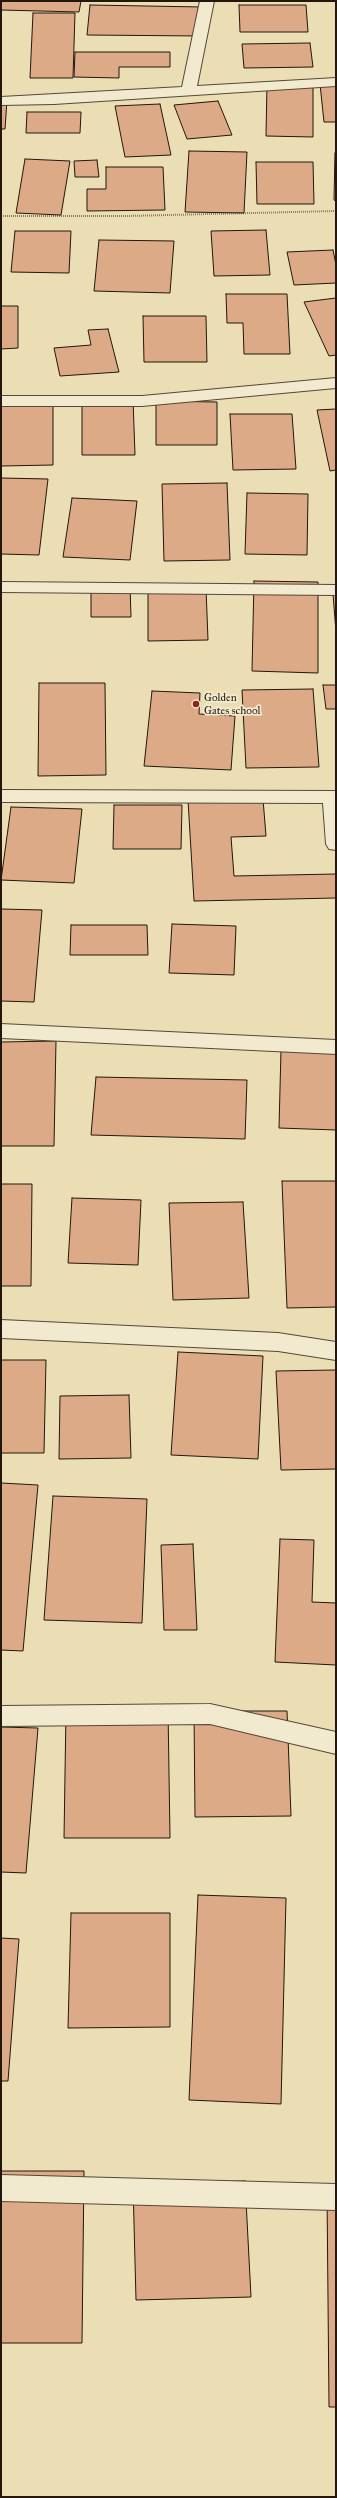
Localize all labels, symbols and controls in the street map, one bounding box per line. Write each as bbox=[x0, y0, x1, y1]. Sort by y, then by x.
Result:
place label: Golden Gates school bbox=[204, 691, 260, 717]
marker: Golden Gates school bbox=[191, 699, 201, 709]

